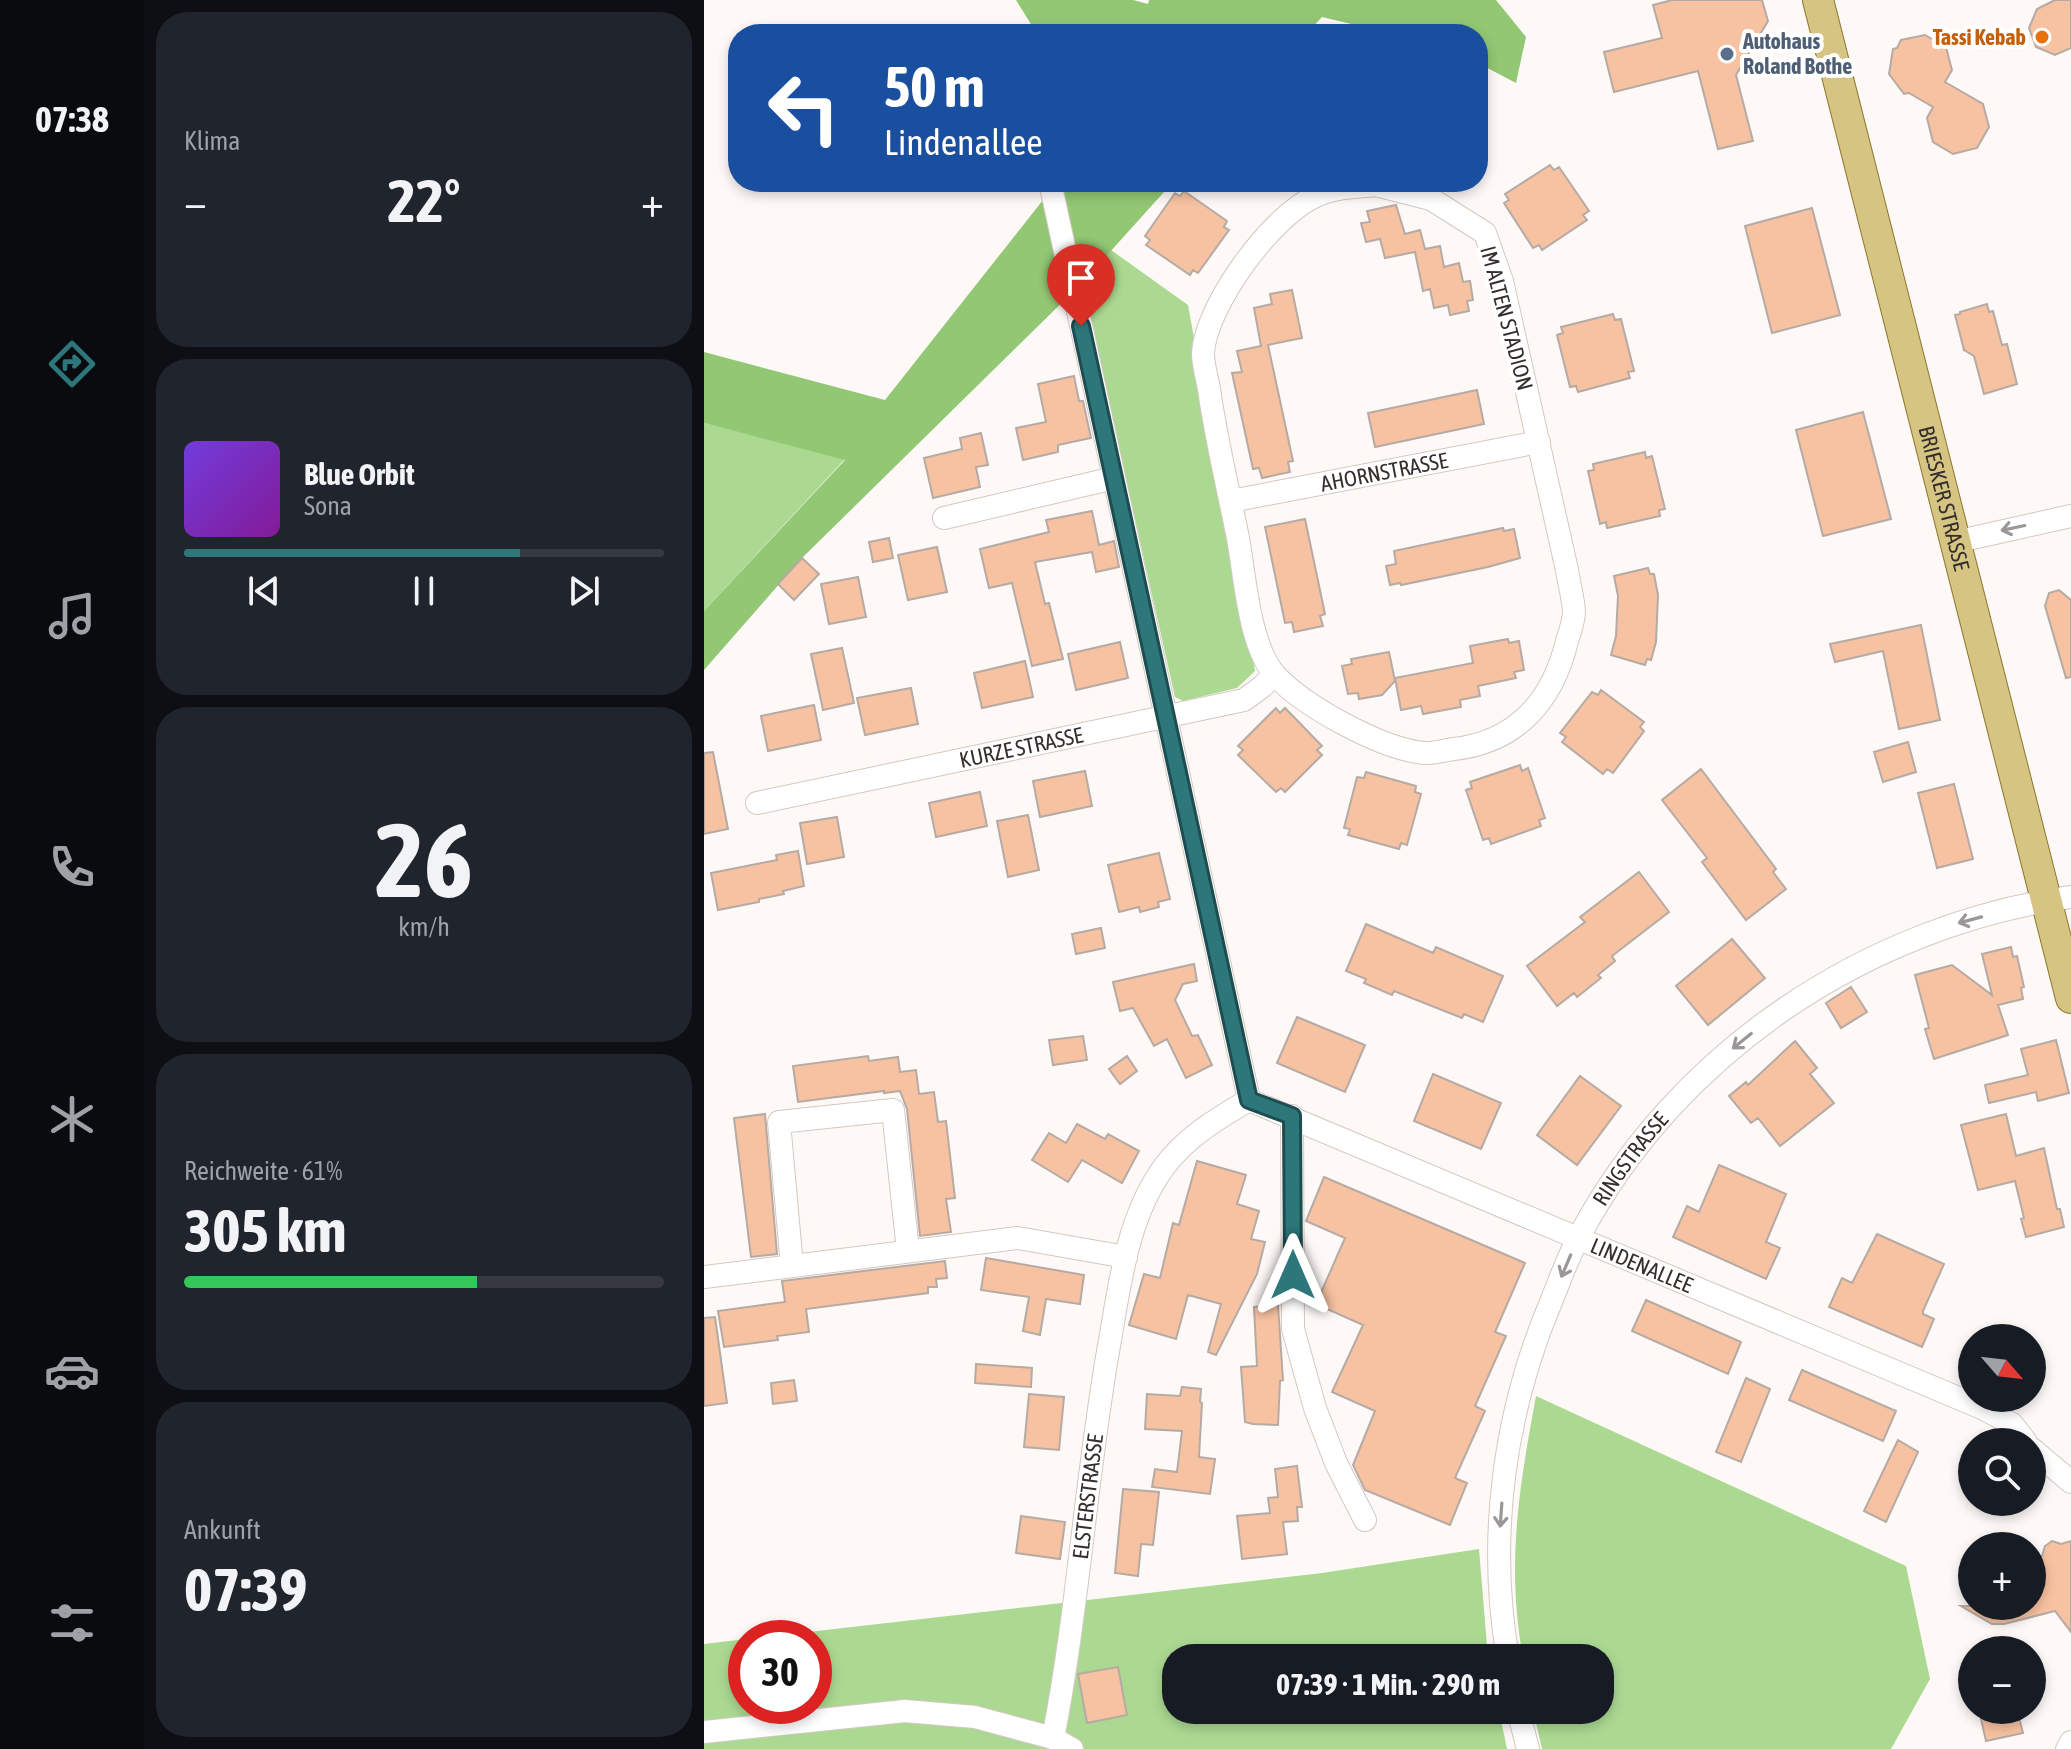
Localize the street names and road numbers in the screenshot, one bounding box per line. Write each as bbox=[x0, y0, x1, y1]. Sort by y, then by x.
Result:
street label: IM ALTEN STADION bbox=[1475, 243, 1539, 393]
street label: BRIESKER STRASSE bbox=[1913, 423, 1975, 574]
street label: AHORNSTRASSE bbox=[1318, 447, 1451, 497]
street label: KURZE STRASSE bbox=[957, 721, 1086, 773]
street label: RINGSTRASSE bbox=[1587, 1106, 1674, 1210]
street label: LINDENALLEE bbox=[1587, 1232, 1697, 1298]
street label: ELSTERSTRASSE bbox=[1067, 1432, 1108, 1560]

